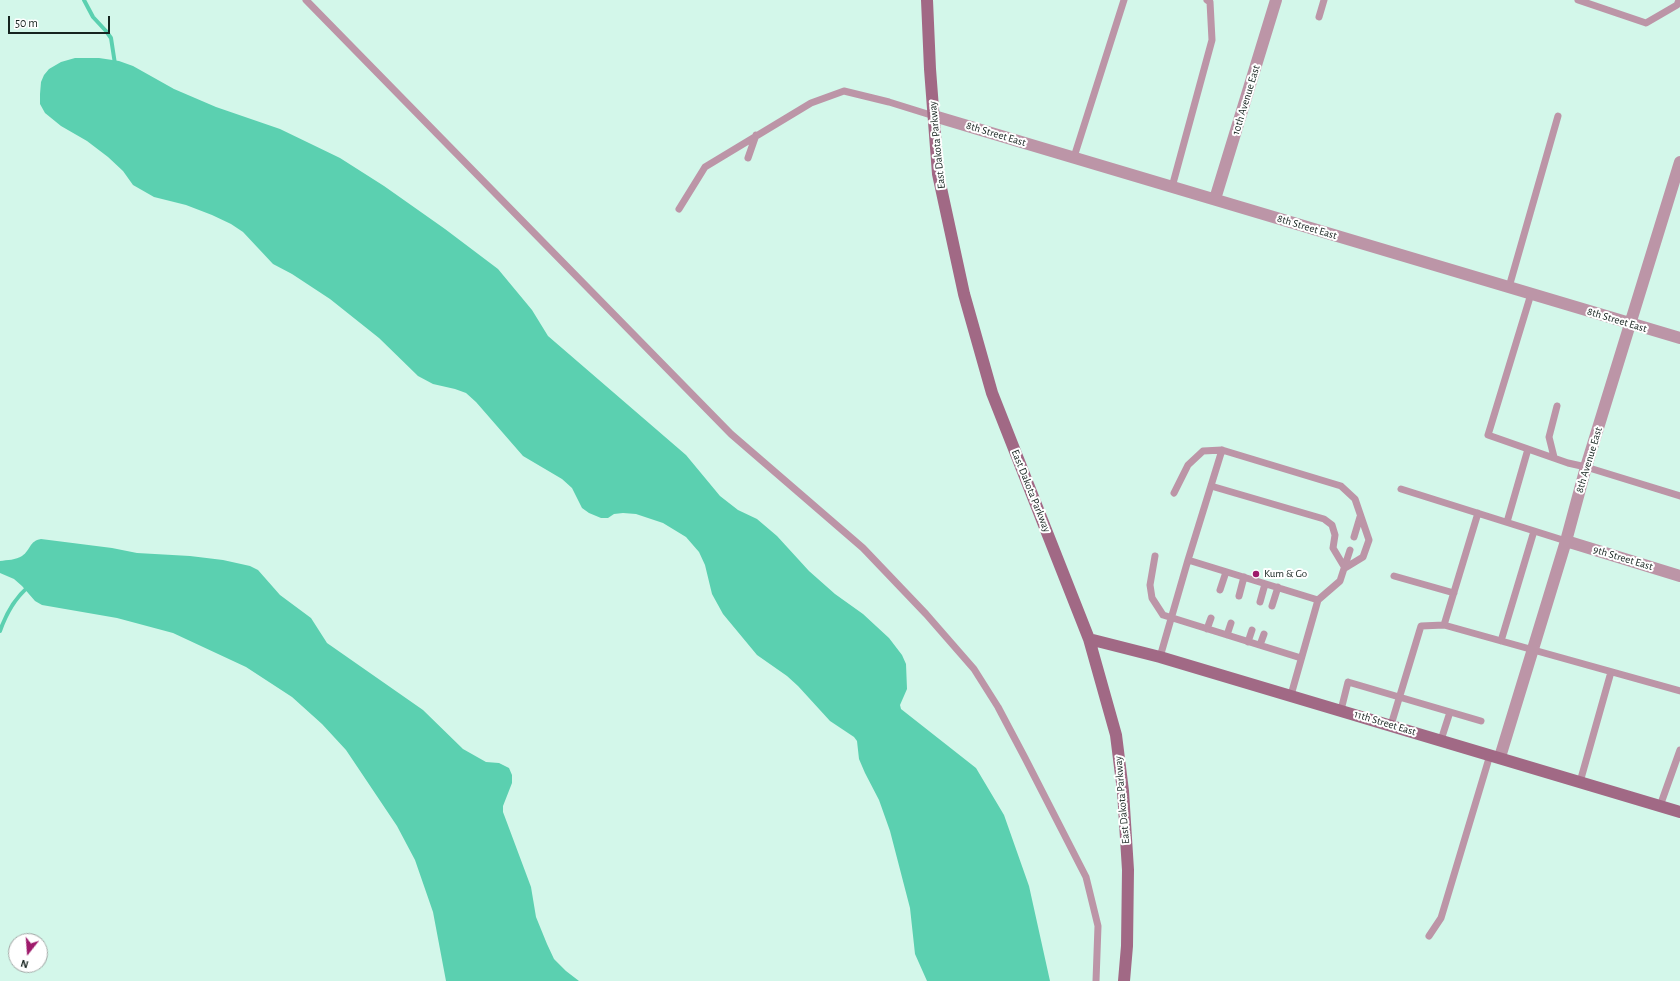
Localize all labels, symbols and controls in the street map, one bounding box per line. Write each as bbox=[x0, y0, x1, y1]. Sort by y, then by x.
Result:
scale bar bbox=[10, 8, 112, 34]
text: 50 m bbox=[15, 17, 38, 29]
street label: 10th Avenue East bbox=[1229, 64, 1263, 136]
street label: East Dakota Parkway bbox=[926, 100, 948, 190]
street label: 8th Street East bbox=[965, 119, 1027, 149]
street label: 8th Street East bbox=[1276, 212, 1338, 242]
street label: 8th Street East bbox=[1586, 305, 1648, 335]
street label: 8th Avenue East bbox=[1573, 426, 1605, 494]
street label: East Dakota Parkway bbox=[1008, 448, 1054, 534]
street label: 9th Street East bbox=[1592, 543, 1654, 573]
place label: Kum & Go bbox=[1264, 567, 1307, 581]
marker: Kum & Go bbox=[1251, 569, 1261, 579]
street label: 11th Street East bbox=[1352, 707, 1418, 739]
street label: East Dakota Parkway bbox=[1112, 755, 1132, 845]
north arrow bbox=[8, 933, 48, 973]
text: N bbox=[19, 958, 30, 970]

